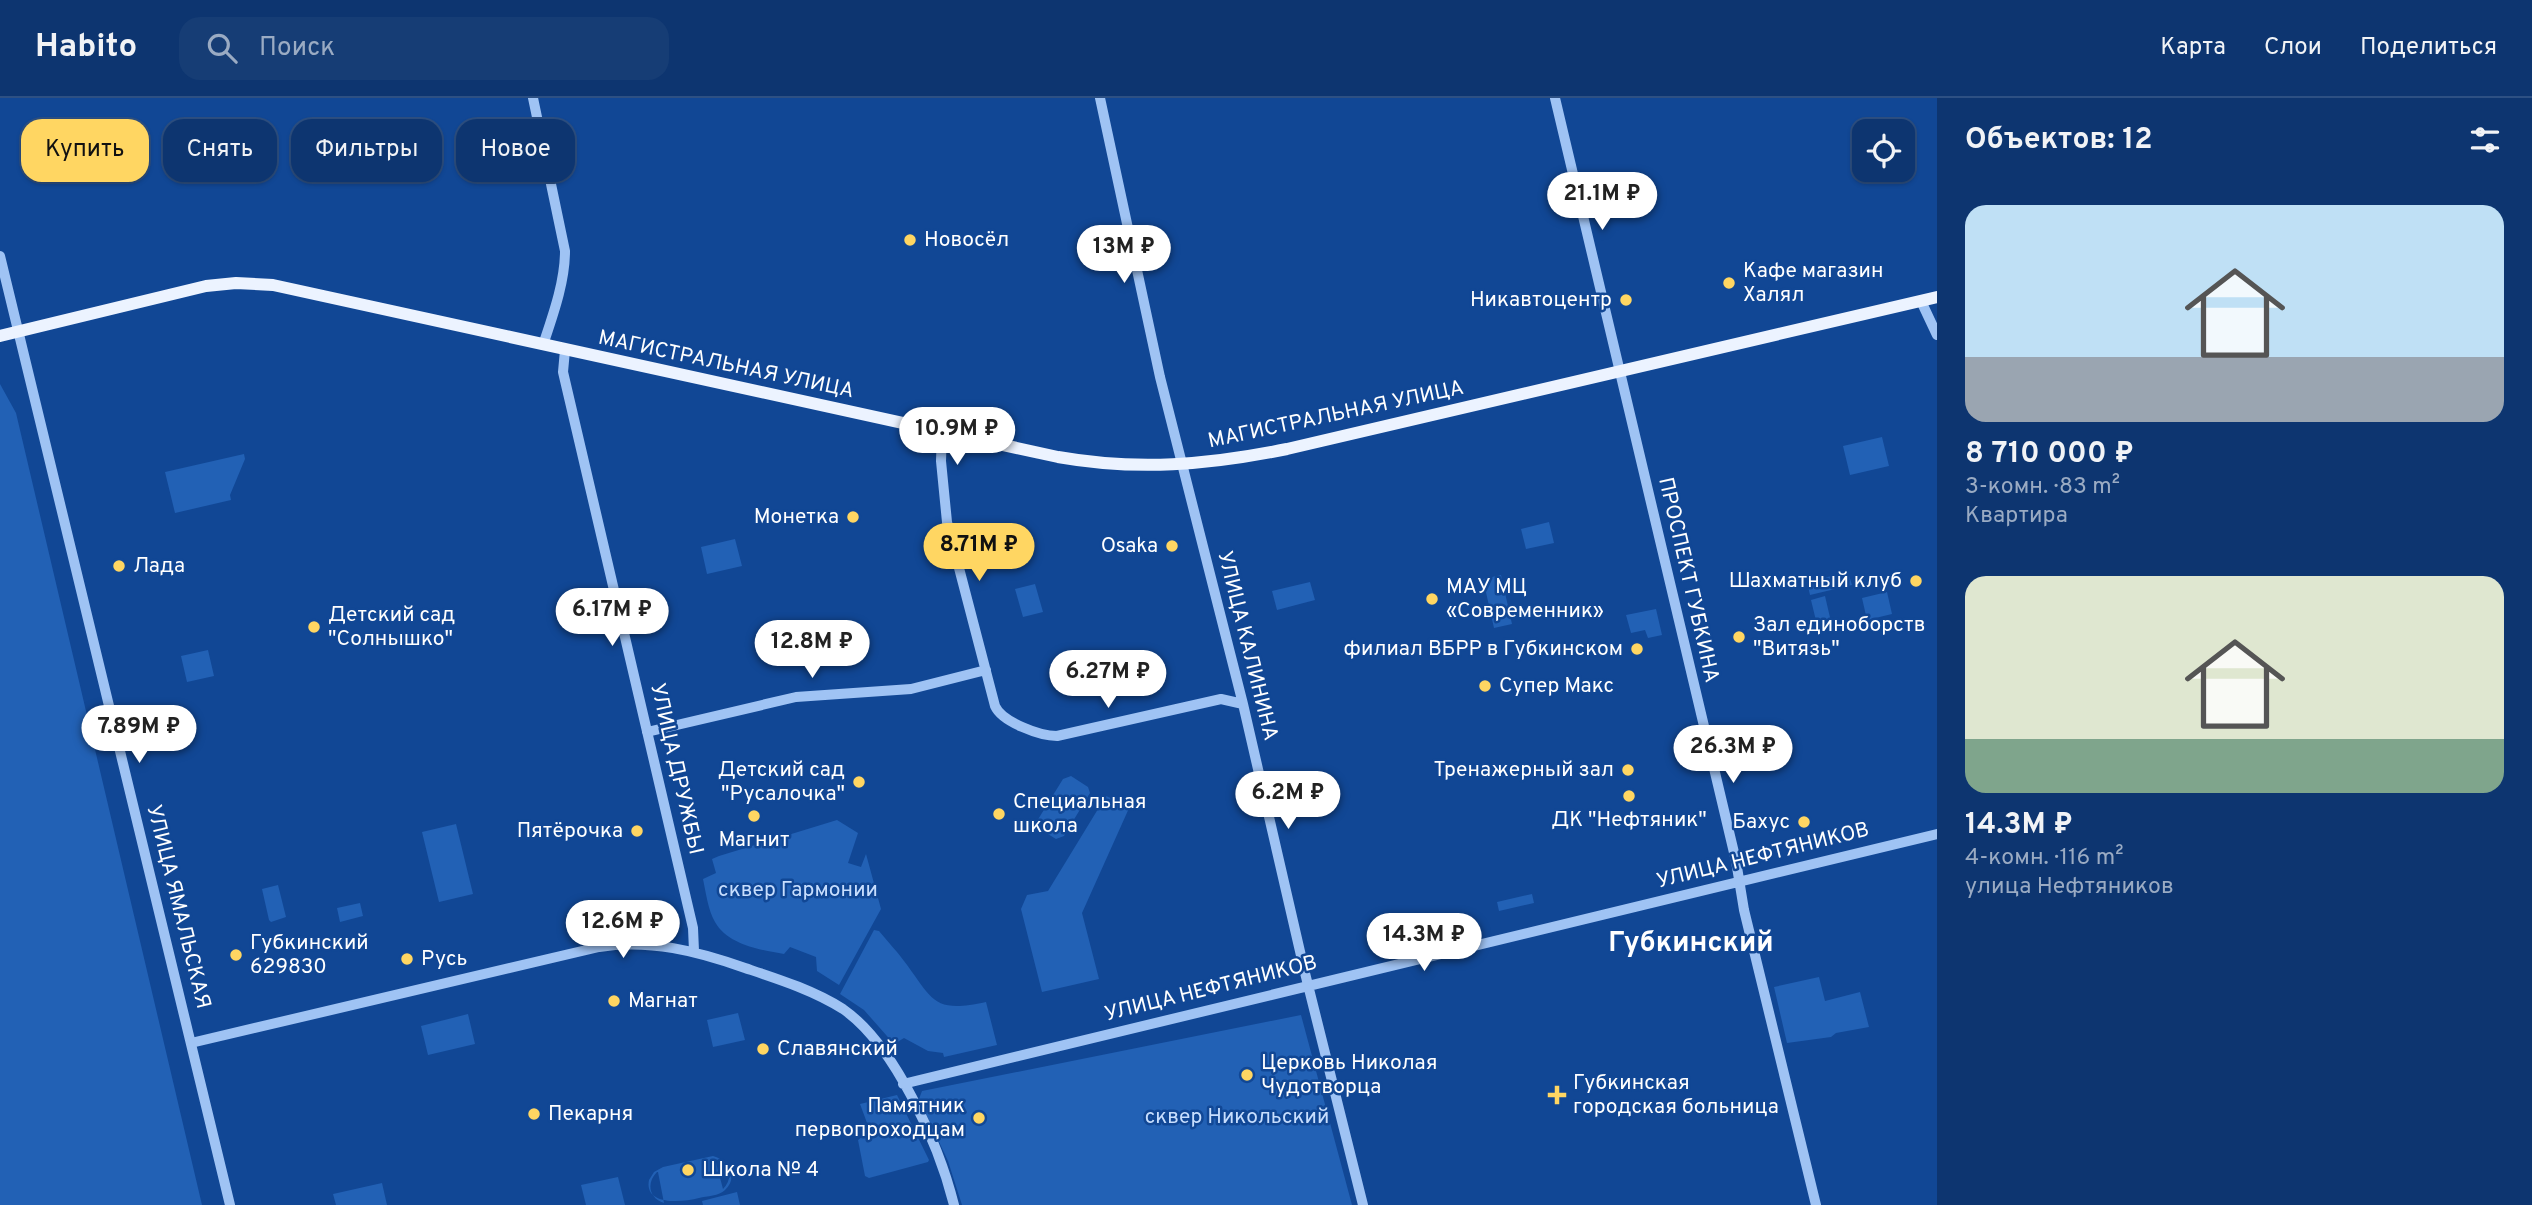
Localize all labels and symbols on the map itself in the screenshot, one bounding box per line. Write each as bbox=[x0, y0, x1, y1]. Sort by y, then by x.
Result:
pin: 21.1M ₽ bbox=[1537, 172, 1667, 232]
pin: 13M ₽ bbox=[1075, 226, 1173, 285]
place label: Новосёл bbox=[924, 227, 1009, 254]
marker: Новосёл bbox=[902, 232, 918, 248]
place label: Кафе магазин Халял bbox=[1743, 258, 1884, 309]
marker: Кафе магазин Халял bbox=[1721, 275, 1737, 291]
place label: Никавтоцентр bbox=[1470, 287, 1612, 314]
marker: Никавтоцентр bbox=[1618, 292, 1634, 308]
street label: МАГИСТРАЛЬНАЯ УЛИЦА bbox=[596, 325, 856, 405]
street label: МАГИСТРАЛЬНАЯ УЛИЦА bbox=[1206, 375, 1466, 455]
pin: 10.9M ₽ bbox=[892, 408, 1022, 467]
street label: ПРОСПЕКТ ГУБКИНА bbox=[1651, 475, 1725, 685]
place label: Монетка bbox=[754, 504, 839, 531]
marker: Монетка bbox=[845, 509, 861, 525]
pin: 8.71M ₽ bbox=[914, 524, 1044, 583]
place label: Osaka bbox=[1101, 533, 1158, 560]
marker: Osaka bbox=[1164, 538, 1180, 554]
street label: УЛИЦА КАЛИНИНА bbox=[1210, 548, 1284, 744]
place label: Лада bbox=[133, 553, 185, 580]
marker: Лада bbox=[111, 558, 127, 574]
place label: Шахматный клуб bbox=[1729, 568, 1902, 595]
marker: Шахматный клуб bbox=[1908, 573, 1924, 589]
place label: МАУ МЦ «Современник» bbox=[1446, 574, 1604, 625]
pin: 6.17M ₽ bbox=[547, 588, 677, 648]
marker: МАУ МЦ «Современник» bbox=[1424, 591, 1440, 607]
place label: Детский сад "Солнышко" bbox=[328, 602, 455, 653]
place label: Зал единоборств "Витязь" bbox=[1753, 612, 1925, 663]
marker: Детский сад "Солнышко" bbox=[306, 619, 322, 635]
pin: 12.8M ₽ bbox=[747, 620, 877, 680]
marker: Зал единоборств "Витязь" bbox=[1731, 629, 1747, 645]
place label: филиал ВБРР в Губкинском bbox=[1344, 636, 1623, 663]
marker: филиал ВБРР в Губкинском bbox=[1629, 641, 1645, 657]
pin: 6.27M ₽ bbox=[1043, 650, 1173, 710]
place label: Супер Макс bbox=[1499, 673, 1614, 700]
marker: Супер Макс bbox=[1477, 678, 1493, 694]
street label: УЛИЦА ДРУЖБЫ bbox=[643, 681, 709, 857]
pin: 7.89M ₽ bbox=[74, 706, 204, 765]
pin: 26.3M ₽ bbox=[1668, 726, 1798, 785]
place label: Детский сад "Русалочка" bbox=[718, 757, 845, 808]
place label: Тренажерный зал bbox=[1434, 757, 1614, 784]
marker: Тренажерный зал bbox=[1620, 762, 1636, 778]
pin: 6.2M ₽ bbox=[1231, 772, 1345, 831]
marker: Детский сад "Русалочка" bbox=[851, 774, 867, 790]
marker: ДК "Нефтяник" bbox=[1621, 788, 1637, 804]
place label: Специальная школа bbox=[1013, 789, 1147, 840]
street label: УЛИЦА ЯМАЛЬСКАЯ bbox=[140, 802, 216, 1012]
marker: Специальная школа bbox=[991, 806, 1007, 822]
place label: ДК "Нефтяник" bbox=[1551, 807, 1707, 834]
marker: Магнит bbox=[746, 808, 762, 824]
place label: Бахус bbox=[1732, 809, 1790, 836]
marker: Бахус bbox=[1796, 814, 1812, 830]
street label: УЛИЦА НЕФТЯНИКОВ bbox=[1654, 817, 1872, 895]
place label: Пятёрочка bbox=[517, 818, 623, 845]
marker: Пятёрочка bbox=[629, 823, 645, 839]
place label: Магнит bbox=[718, 827, 790, 854]
park label: сквер Гармонии bbox=[718, 877, 878, 904]
pin: 12.6M ₽ bbox=[558, 900, 688, 960]
pin: 14.3M ₽ bbox=[1359, 914, 1489, 973]
district label: Губкинский bbox=[1608, 926, 1774, 962]
place label: Губкинский 629830 bbox=[250, 930, 369, 981]
place label: Русь bbox=[421, 946, 468, 973]
marker: Губкинский 629830 bbox=[228, 947, 244, 963]
street label: УЛИЦА НЕФТЯНИКОВ bbox=[1102, 950, 1320, 1028]
marker: Русь bbox=[399, 951, 415, 967]
place label: Магнат bbox=[628, 988, 698, 1015]
marker: Магнат bbox=[606, 993, 622, 1009]
place label: Славянский bbox=[777, 1036, 898, 1063]
marker: Славянский bbox=[755, 1041, 771, 1057]
place label: Церковь Николая Чудотворца bbox=[1261, 1050, 1437, 1101]
marker: Церковь Николая Чудотворца bbox=[1239, 1067, 1255, 1083]
place label: Губкинская городская больница bbox=[1573, 1070, 1779, 1121]
marker: Губкинская городская больница bbox=[1547, 1085, 1567, 1105]
place label: Памятник первопроходцам bbox=[795, 1093, 965, 1144]
place label: Пекарня bbox=[548, 1101, 633, 1128]
park label: сквер Никольский bbox=[1145, 1104, 1329, 1131]
marker: Пекарня bbox=[526, 1106, 542, 1122]
marker: Памятник первопроходцам bbox=[971, 1110, 987, 1126]
place label: Школа № 4 bbox=[702, 1157, 819, 1184]
marker: Школа № 4 bbox=[680, 1162, 696, 1178]

